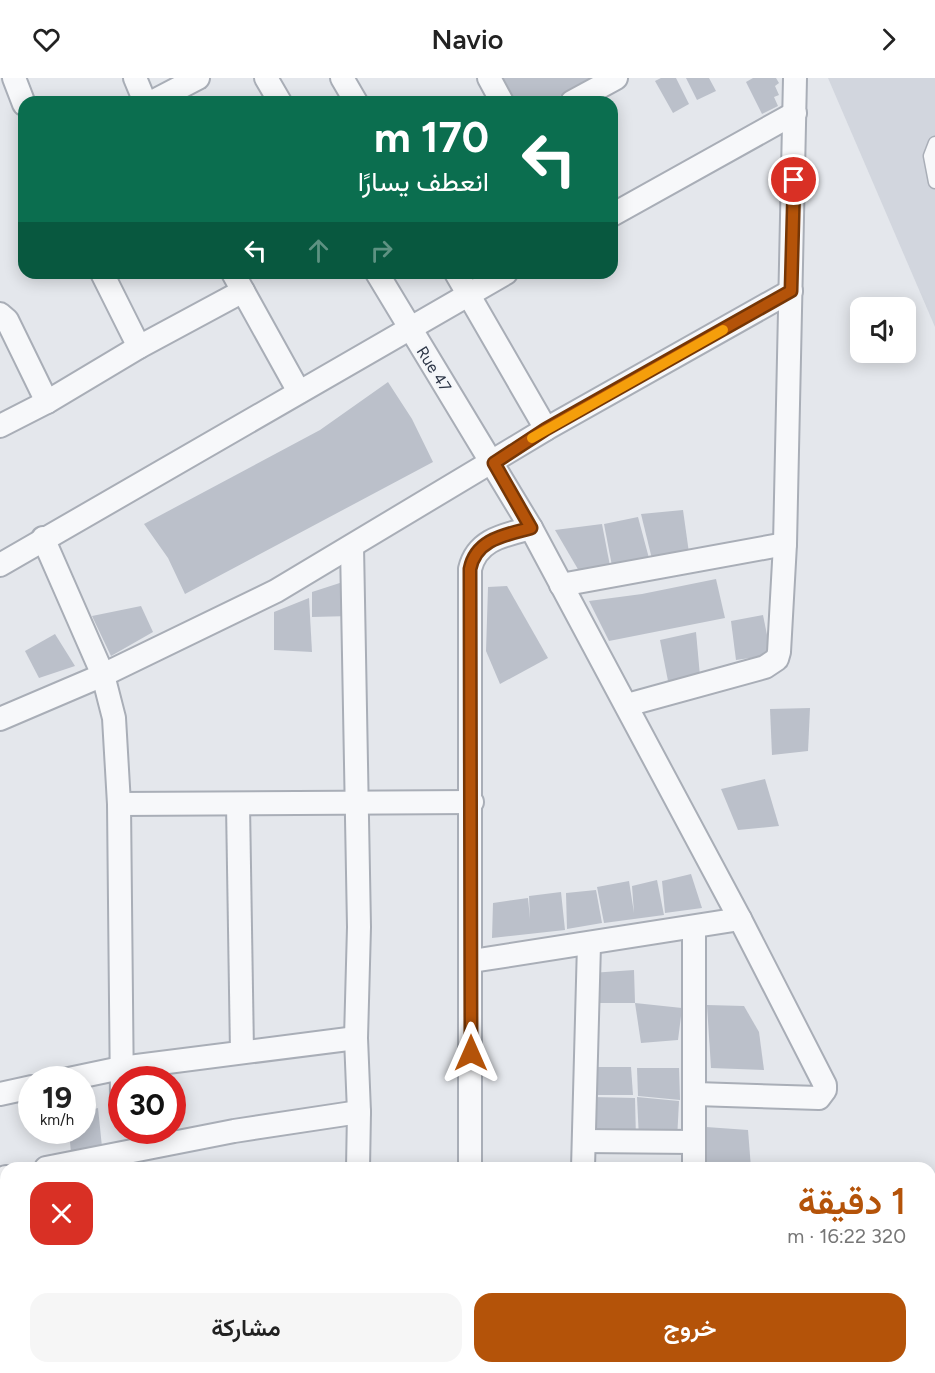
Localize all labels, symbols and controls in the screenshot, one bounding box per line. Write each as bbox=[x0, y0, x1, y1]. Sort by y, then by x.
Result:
icon: heart bbox=[30, 23, 63, 56]
text: Navio bbox=[432, 23, 503, 56]
icon: forward bbox=[872, 23, 905, 56]
text: 170 m bbox=[374, 112, 489, 163]
icon: left bbox=[510, 120, 588, 198]
pin bbox=[768, 154, 819, 205]
icon: arrive bbox=[777, 163, 810, 196]
text: انعطف يسارًا bbox=[358, 165, 489, 198]
icon: left bbox=[239, 234, 272, 267]
icon: ahead bbox=[302, 234, 335, 267]
icon: right bbox=[365, 234, 398, 267]
map controls bbox=[850, 297, 916, 363]
button: sound bbox=[850, 297, 916, 363]
street label: Rue 47 bbox=[413, 343, 456, 396]
position arrow bbox=[439, 1021, 503, 1085]
speed limit sign: 30 bbox=[108, 1066, 186, 1144]
text: 19 bbox=[42, 1079, 72, 1116]
text: km/h bbox=[40, 1111, 74, 1129]
text: 1 دقيقة bbox=[798, 1180, 906, 1223]
button: close bbox=[30, 1182, 93, 1245]
text: 320 m · 16:22 bbox=[787, 1224, 906, 1248]
button: مشاركة bbox=[30, 1293, 462, 1362]
button: خروج bbox=[474, 1293, 906, 1362]

